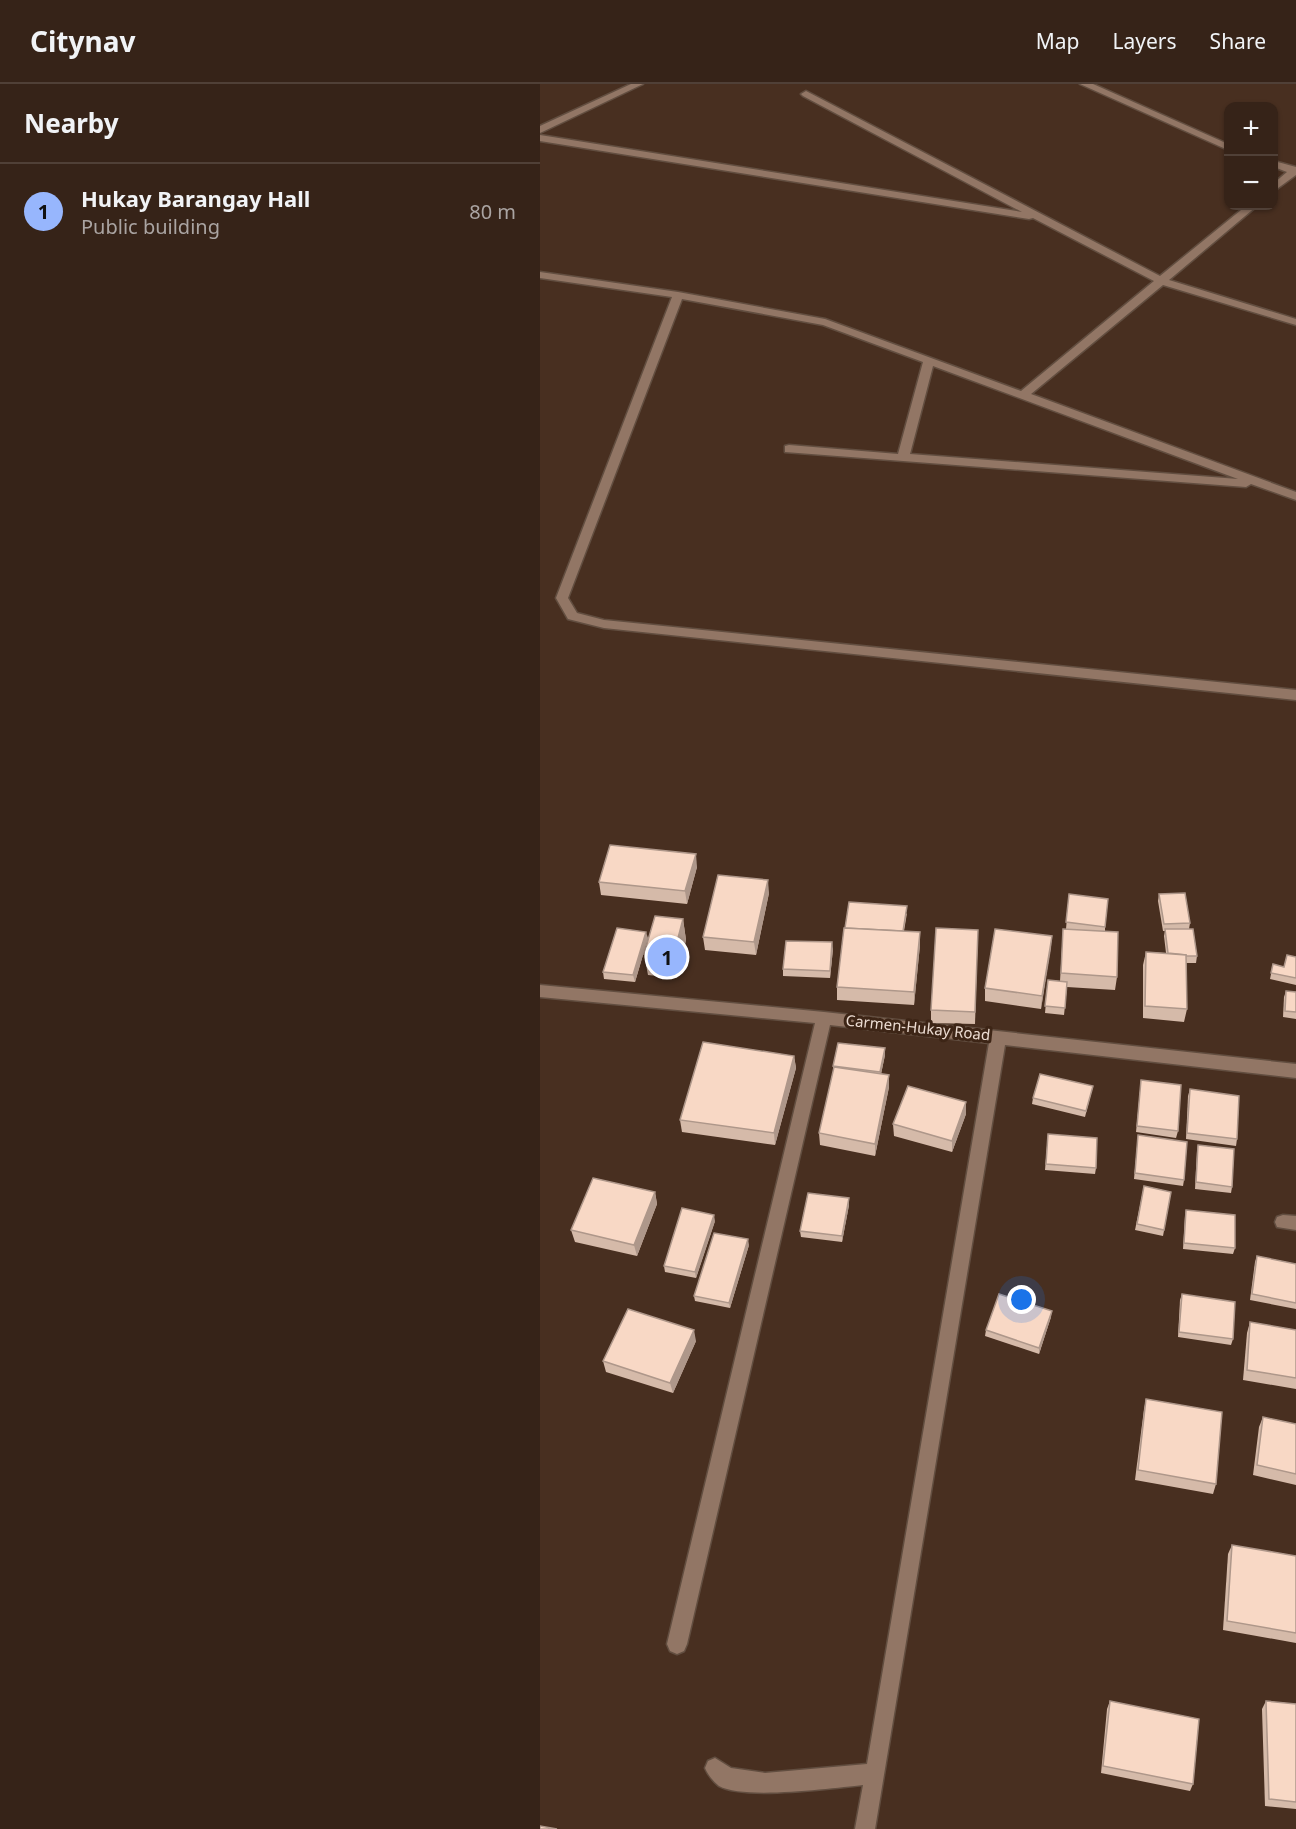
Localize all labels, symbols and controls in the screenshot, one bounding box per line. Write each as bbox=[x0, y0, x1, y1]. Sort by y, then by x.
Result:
text: Citynav bbox=[30, 22, 135, 60]
text: Map bbox=[1036, 27, 1080, 55]
text: Layers bbox=[1113, 27, 1177, 55]
text: Share bbox=[1210, 27, 1266, 55]
map controls bbox=[1224, 102, 1278, 210]
button: + bbox=[1224, 102, 1278, 156]
text: Nearby bbox=[24, 105, 119, 141]
button: − bbox=[1224, 156, 1278, 210]
text: Hukay Barangay Hall bbox=[81, 183, 310, 213]
text: 1 bbox=[38, 198, 49, 225]
text: 80 m bbox=[469, 198, 516, 225]
text: Public building bbox=[81, 213, 220, 240]
pin: 1 bbox=[648, 934, 686, 980]
street label: Carmen-Hukay Road bbox=[845, 1009, 991, 1045]
your location bbox=[1007, 1285, 1036, 1314]

